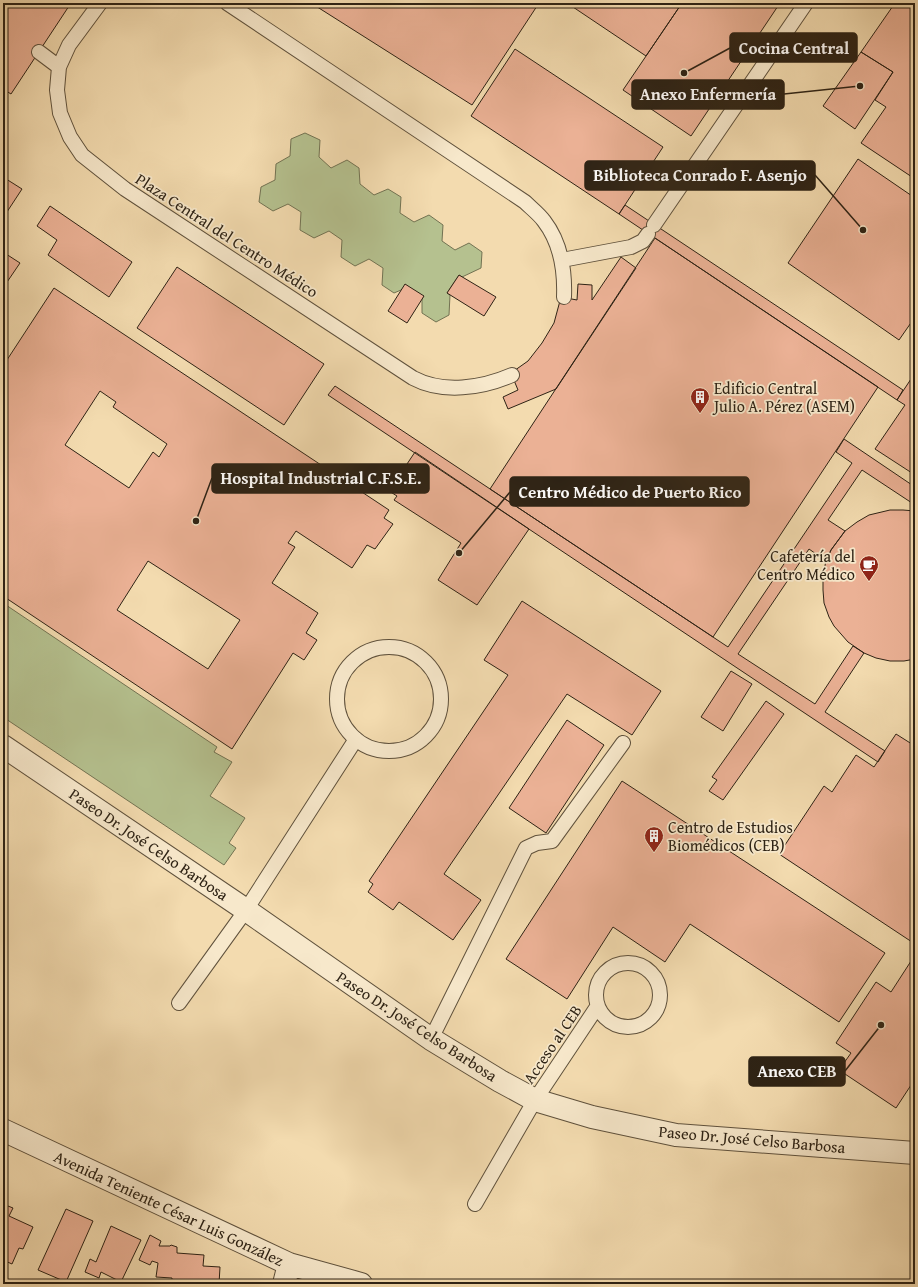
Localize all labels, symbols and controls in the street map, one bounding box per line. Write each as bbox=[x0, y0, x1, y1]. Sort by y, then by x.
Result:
callout: Cocina Central bbox=[730, 33, 857, 62]
text: Cocina Central bbox=[739, 35, 849, 60]
callout: Anexo Enfermería bbox=[632, 80, 784, 109]
text: Anexo Enfermería bbox=[640, 81, 776, 106]
callout: Biblioteca Conrado F. Asenjo bbox=[585, 161, 815, 190]
text: Biblioteca Conrado F. Asenjo bbox=[593, 162, 807, 187]
street label: Plaza Central del Centro Médico bbox=[131, 167, 323, 303]
place label: Edificio Central Julio A. Pérez (ASEM) bbox=[712, 376, 855, 418]
building icon: Edificio Central Julio A. Pérez (ASEM) bbox=[689, 386, 711, 414]
callout: Hospital Industrial C.F.S.E. bbox=[212, 464, 429, 493]
text: Hospital Industrial C.F.S.E. bbox=[220, 465, 422, 490]
callout: Centro Médico de Puerto Rico bbox=[510, 477, 749, 506]
text: Centro Médico de Puerto Rico bbox=[519, 479, 741, 504]
place label: Cafetería del Centro Médico bbox=[757, 544, 856, 586]
cafe icon: Cafetería del Centro Médico bbox=[858, 554, 880, 582]
street label: Paseo Dr. José Celso Barbosa bbox=[65, 782, 234, 907]
place label: Centro de Estudios Biomédicos (CEB) bbox=[668, 815, 793, 857]
building icon: Centro de Estudios Biomédicos (CEB) bbox=[643, 825, 665, 853]
street label: Paseo Dr. José Celso Barbosa bbox=[332, 965, 502, 1087]
street label: Acceso al CEB bbox=[517, 1000, 587, 1088]
callout: Anexo CEB bbox=[749, 1057, 845, 1086]
text: Anexo CEB bbox=[757, 1058, 837, 1083]
street label: Paseo Dr. José Celso Barbosa bbox=[658, 1119, 847, 1159]
street label: Avenida Teniente César Luis González bbox=[50, 1144, 288, 1272]

